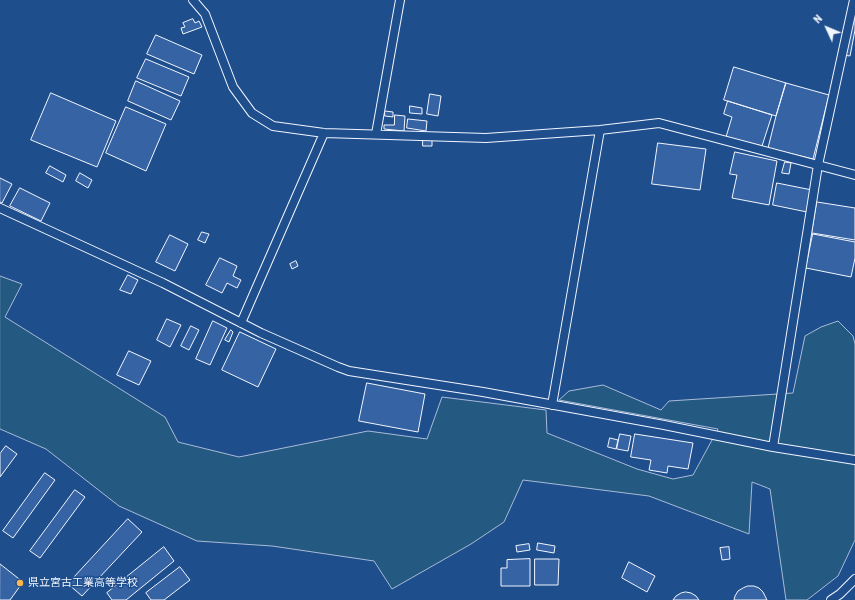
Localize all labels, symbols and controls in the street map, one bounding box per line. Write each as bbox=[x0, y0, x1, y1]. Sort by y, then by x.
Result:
north arrow bbox=[807, 8, 847, 48]
text: N bbox=[811, 12, 825, 26]
place label: 県立宮古工業高等学校 bbox=[28, 576, 138, 590]
marker: 県立宮古工業高等学校 bbox=[15, 578, 25, 588]

